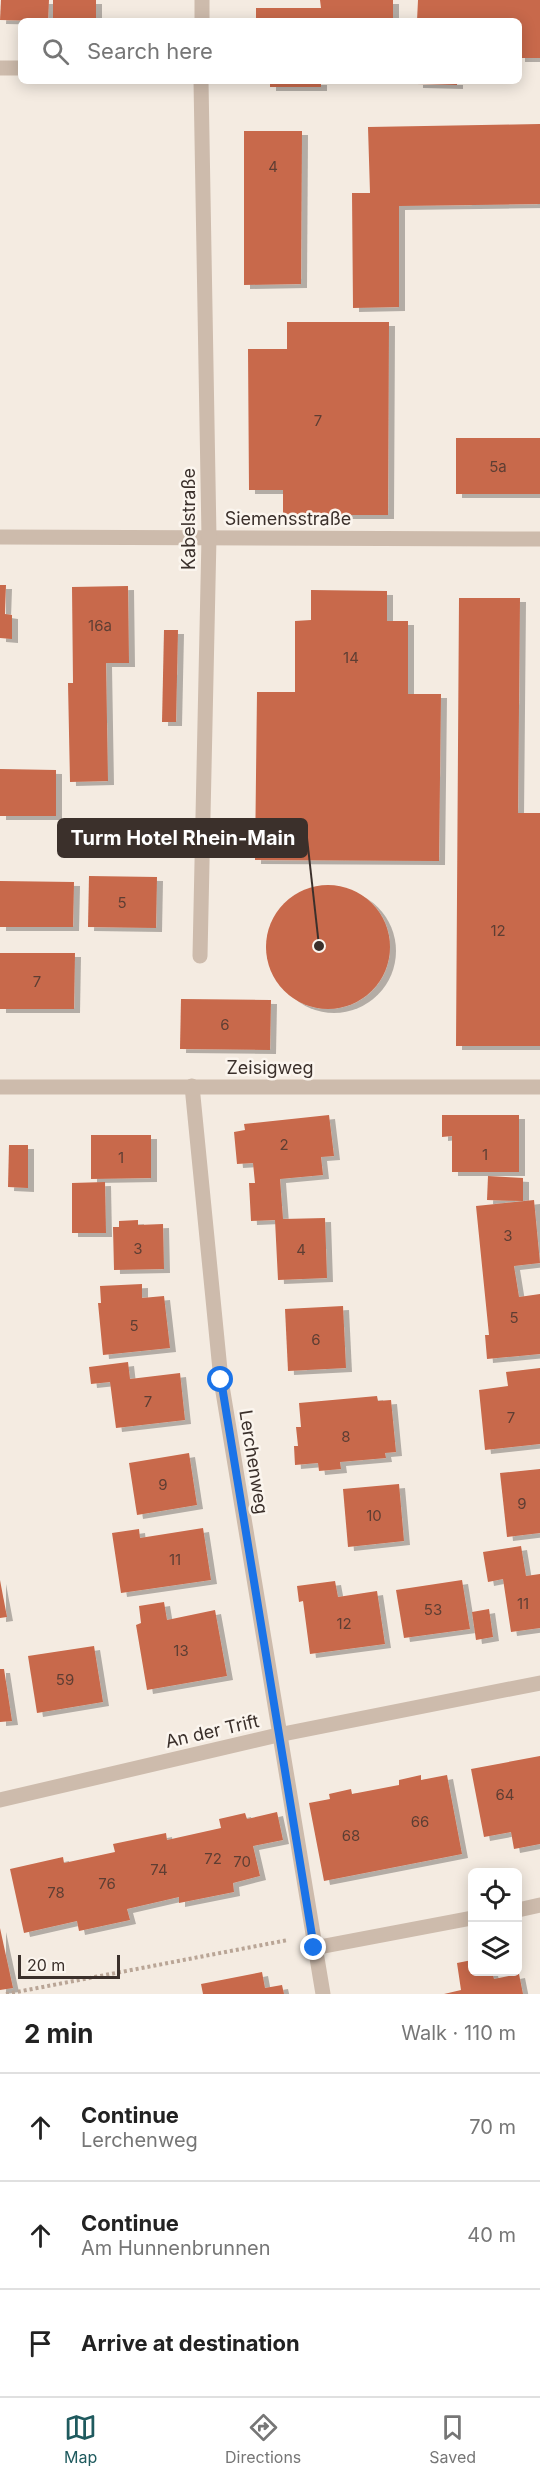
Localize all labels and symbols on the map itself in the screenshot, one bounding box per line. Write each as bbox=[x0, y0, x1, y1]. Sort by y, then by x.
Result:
house number: 4 bbox=[268, 157, 278, 176]
house number: 7 bbox=[314, 411, 322, 430]
house number: 5a bbox=[489, 457, 507, 476]
street label: Kabelstraße bbox=[178, 468, 199, 570]
street label: Siemensstraße bbox=[225, 508, 351, 529]
house number: 16a bbox=[88, 616, 112, 635]
house number: 14 bbox=[343, 648, 359, 667]
callout: Turm Hotel Rhein-Main bbox=[58, 819, 307, 857]
text: Turm Hotel Rhein-Main bbox=[71, 826, 295, 850]
house number: 5 bbox=[117, 893, 127, 912]
house number: 12 bbox=[490, 921, 506, 940]
house number: 7 bbox=[33, 972, 41, 991]
house number: 6 bbox=[220, 1015, 230, 1034]
street label: Zeisigweg bbox=[226, 1057, 314, 1078]
house number: 2 bbox=[279, 1135, 289, 1154]
house number: 1 bbox=[482, 1145, 488, 1164]
house number: 1 bbox=[118, 1148, 124, 1167]
house number: 3 bbox=[503, 1226, 513, 1245]
house number: 3 bbox=[133, 1239, 143, 1258]
house number: 4 bbox=[296, 1240, 306, 1259]
house number: 5 bbox=[509, 1308, 519, 1327]
house number: 5 bbox=[129, 1316, 139, 1335]
house number: 6 bbox=[311, 1330, 321, 1349]
route start bbox=[207, 1366, 233, 1392]
house number: 7 bbox=[144, 1392, 152, 1411]
street label: Lerchenweg bbox=[235, 1408, 273, 1516]
house number: 7 bbox=[507, 1408, 515, 1427]
house number: 8 bbox=[341, 1427, 351, 1446]
house number: 9 bbox=[158, 1475, 168, 1494]
house number: 9 bbox=[517, 1494, 527, 1513]
house number: 10 bbox=[366, 1506, 382, 1525]
house number: 11 bbox=[169, 1550, 181, 1569]
house number: 11 bbox=[517, 1594, 529, 1613]
house number: 53 bbox=[424, 1600, 442, 1619]
house number: 12 bbox=[336, 1614, 352, 1633]
house number: 13 bbox=[173, 1641, 189, 1660]
house number: 59 bbox=[56, 1670, 74, 1689]
street label: An der Trift bbox=[163, 1710, 261, 1752]
house number: 64 bbox=[496, 1785, 515, 1804]
house number: 66 bbox=[411, 1812, 429, 1831]
house number: 68 bbox=[342, 1826, 360, 1845]
house number: 72 bbox=[204, 1849, 222, 1868]
house number: 70 bbox=[233, 1852, 251, 1871]
house number: 74 bbox=[150, 1860, 168, 1879]
house number: 76 bbox=[98, 1874, 116, 1893]
house number: 78 bbox=[47, 1883, 65, 1902]
route end bbox=[300, 1934, 326, 1960]
scale bar bbox=[18, 1952, 120, 1980]

